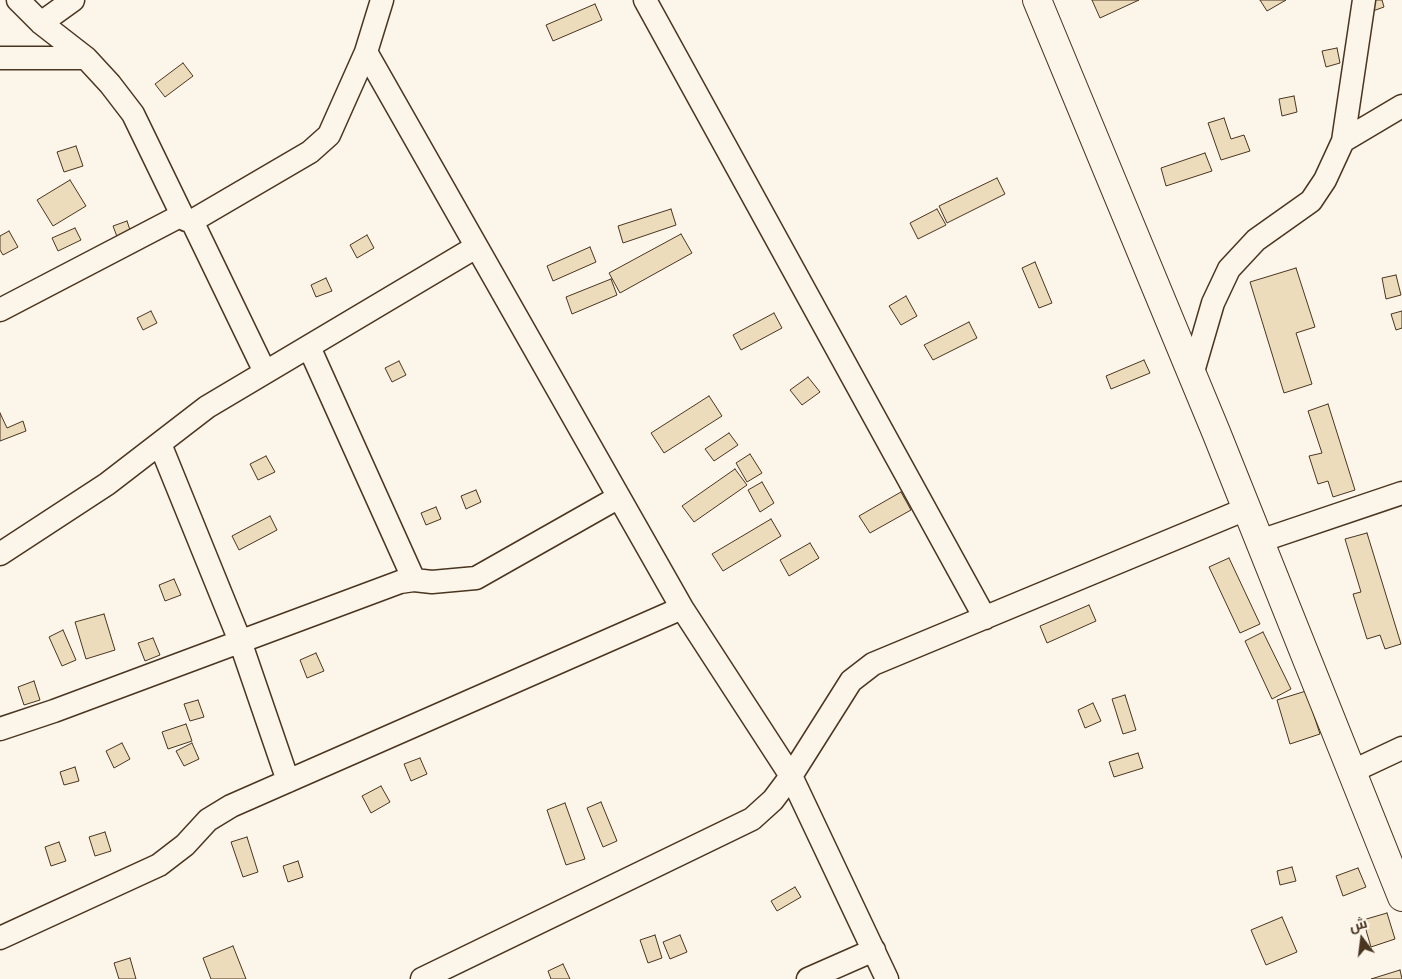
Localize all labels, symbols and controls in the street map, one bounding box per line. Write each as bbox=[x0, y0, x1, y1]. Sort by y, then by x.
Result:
text: ش bbox=[1347, 913, 1369, 936]
north arrow bbox=[1337, 914, 1387, 964]

